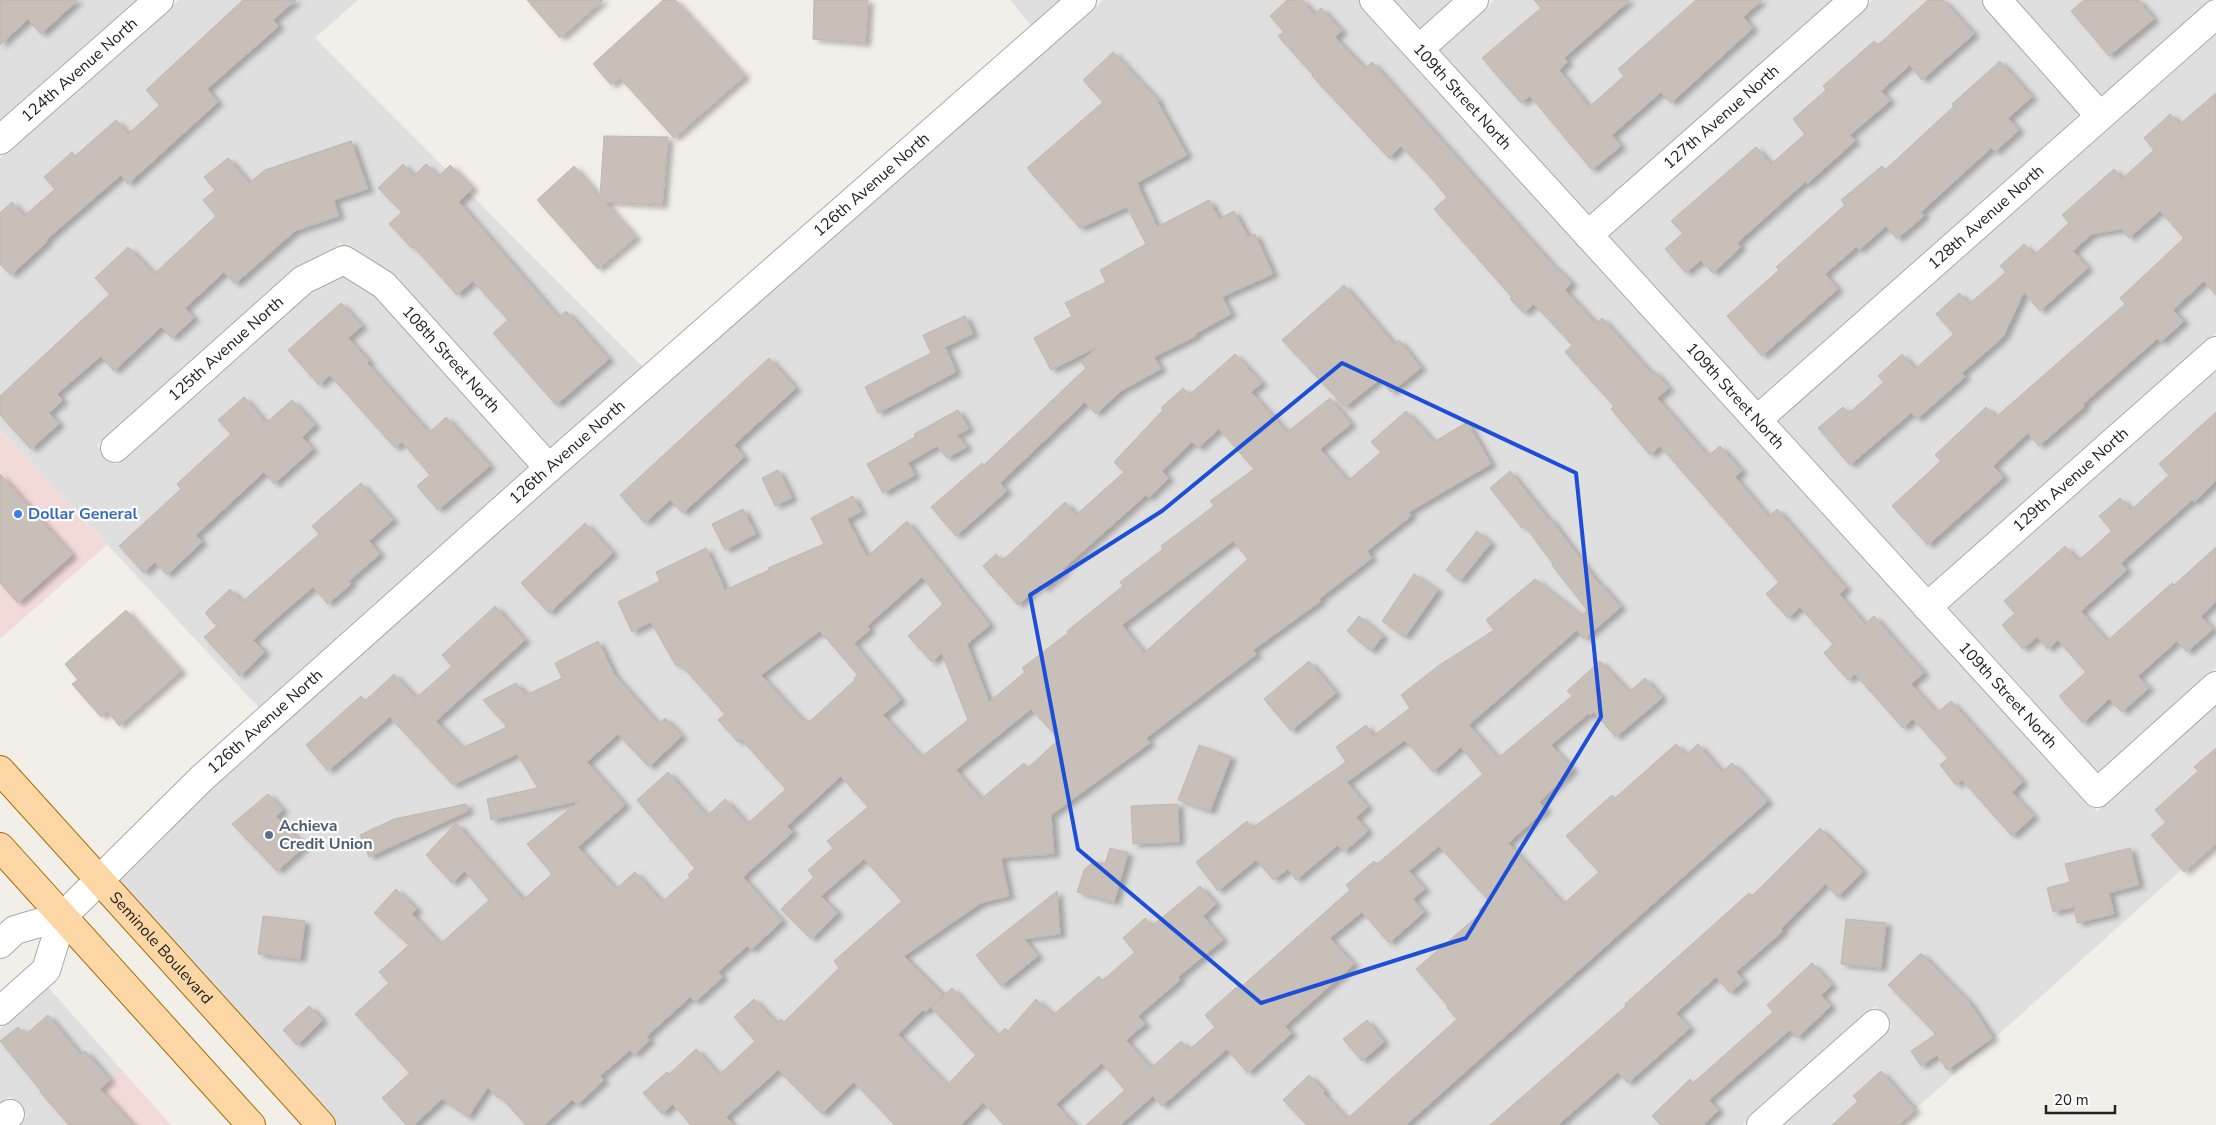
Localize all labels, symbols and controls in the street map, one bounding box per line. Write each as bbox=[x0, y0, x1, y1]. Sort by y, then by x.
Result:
street label: 124th Avenue North bbox=[17, 13, 142, 127]
street label: 109th Street North bbox=[1408, 39, 1517, 155]
street label: 127th Avenue North bbox=[1659, 60, 1784, 174]
street label: 126th Avenue North bbox=[809, 128, 934, 242]
street label: 128th Avenue North bbox=[1924, 160, 2049, 274]
street label: 125th Avenue North bbox=[164, 291, 289, 406]
street label: 108th Street North bbox=[397, 301, 505, 418]
street label: 109th Street North bbox=[1681, 338, 1789, 454]
street label: 126th Avenue North bbox=[505, 395, 630, 509]
street label: 129th Avenue North bbox=[2008, 422, 2133, 537]
place label: Dollar General bbox=[28, 503, 138, 525]
marker: Dollar General bbox=[12, 508, 24, 520]
street label: 109th Street North bbox=[1954, 637, 2062, 753]
street label: 126th Avenue North bbox=[203, 664, 328, 779]
place label: Achieva Credit Union bbox=[279, 815, 373, 855]
marker: Achieva Credit Union bbox=[263, 829, 275, 841]
street label: Seminole Boulevard bbox=[104, 887, 218, 1009]
scale bar bbox=[2046, 1082, 2115, 1114]
text: 20 m bbox=[2054, 1090, 2089, 1110]

